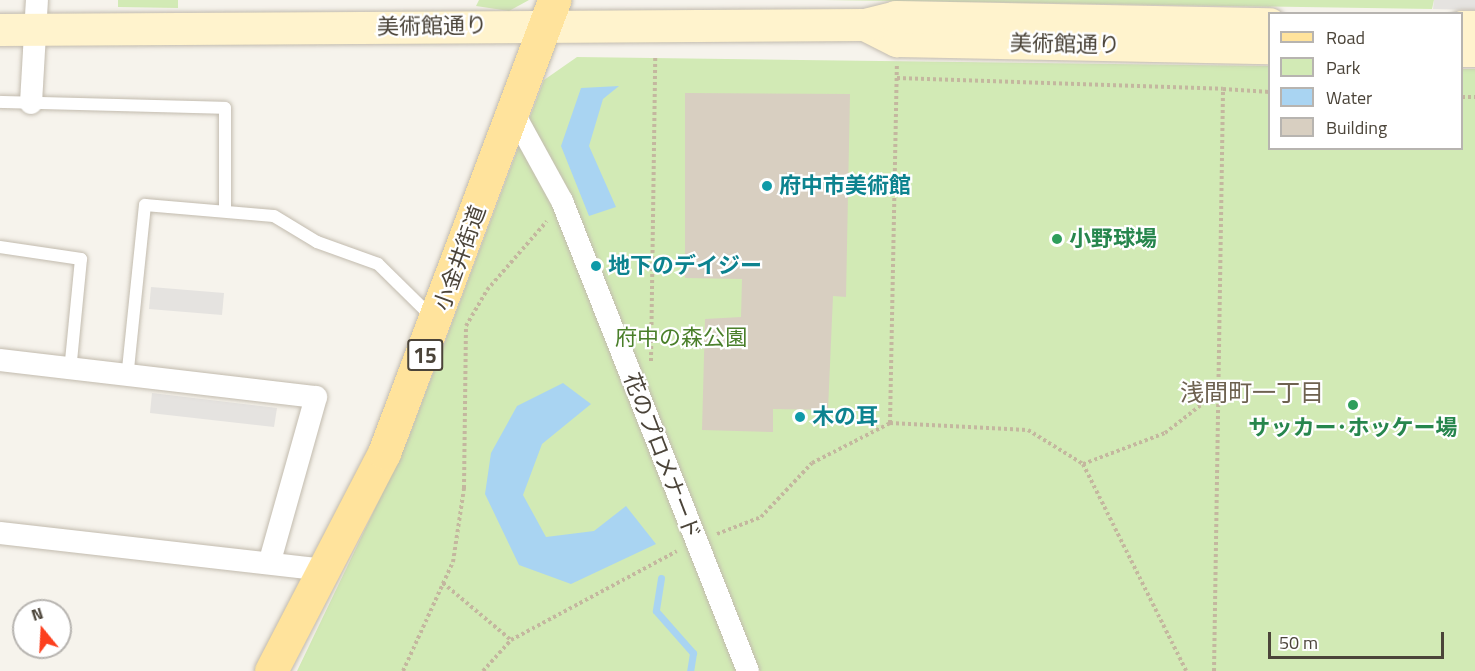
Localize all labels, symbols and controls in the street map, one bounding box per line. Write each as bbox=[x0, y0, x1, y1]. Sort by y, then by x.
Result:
street label: 美術館通り bbox=[377, 12, 487, 40]
legend bbox=[1268, 12, 1463, 150]
text: Road bbox=[1326, 24, 1365, 51]
street label: 美術館通り bbox=[1010, 30, 1120, 58]
text: Park bbox=[1326, 54, 1360, 81]
text: Water bbox=[1326, 84, 1372, 111]
text: Building bbox=[1326, 114, 1387, 141]
place label: 府中市美術館 bbox=[779, 173, 911, 199]
marker: 府中市美術館 bbox=[760, 179, 774, 193]
street label: 小金井街道 bbox=[429, 202, 491, 314]
place label: 小野球場 bbox=[1069, 226, 1157, 252]
marker: 小野球場 bbox=[1050, 232, 1064, 246]
place label: 地下のデイジー bbox=[608, 253, 762, 279]
marker: 地下のデイジー bbox=[589, 259, 603, 273]
park label: 府中の森公園 bbox=[615, 325, 747, 351]
road number: 15 bbox=[407, 337, 443, 373]
street label: 花のプロメナード bbox=[618, 369, 706, 543]
district label: 浅間町一丁目 bbox=[1180, 379, 1324, 407]
marker: サッカー･ホッケー場 bbox=[1346, 398, 1360, 412]
place label: 木の耳 bbox=[812, 404, 878, 430]
marker: 木の耳 bbox=[793, 410, 807, 424]
place label: サッカー･ホッケー場 bbox=[1249, 415, 1457, 441]
north arrow bbox=[12, 599, 72, 659]
text: N bbox=[28, 601, 46, 627]
scale bar bbox=[1271, 620, 1446, 658]
text: 50 m bbox=[1279, 629, 1318, 656]

